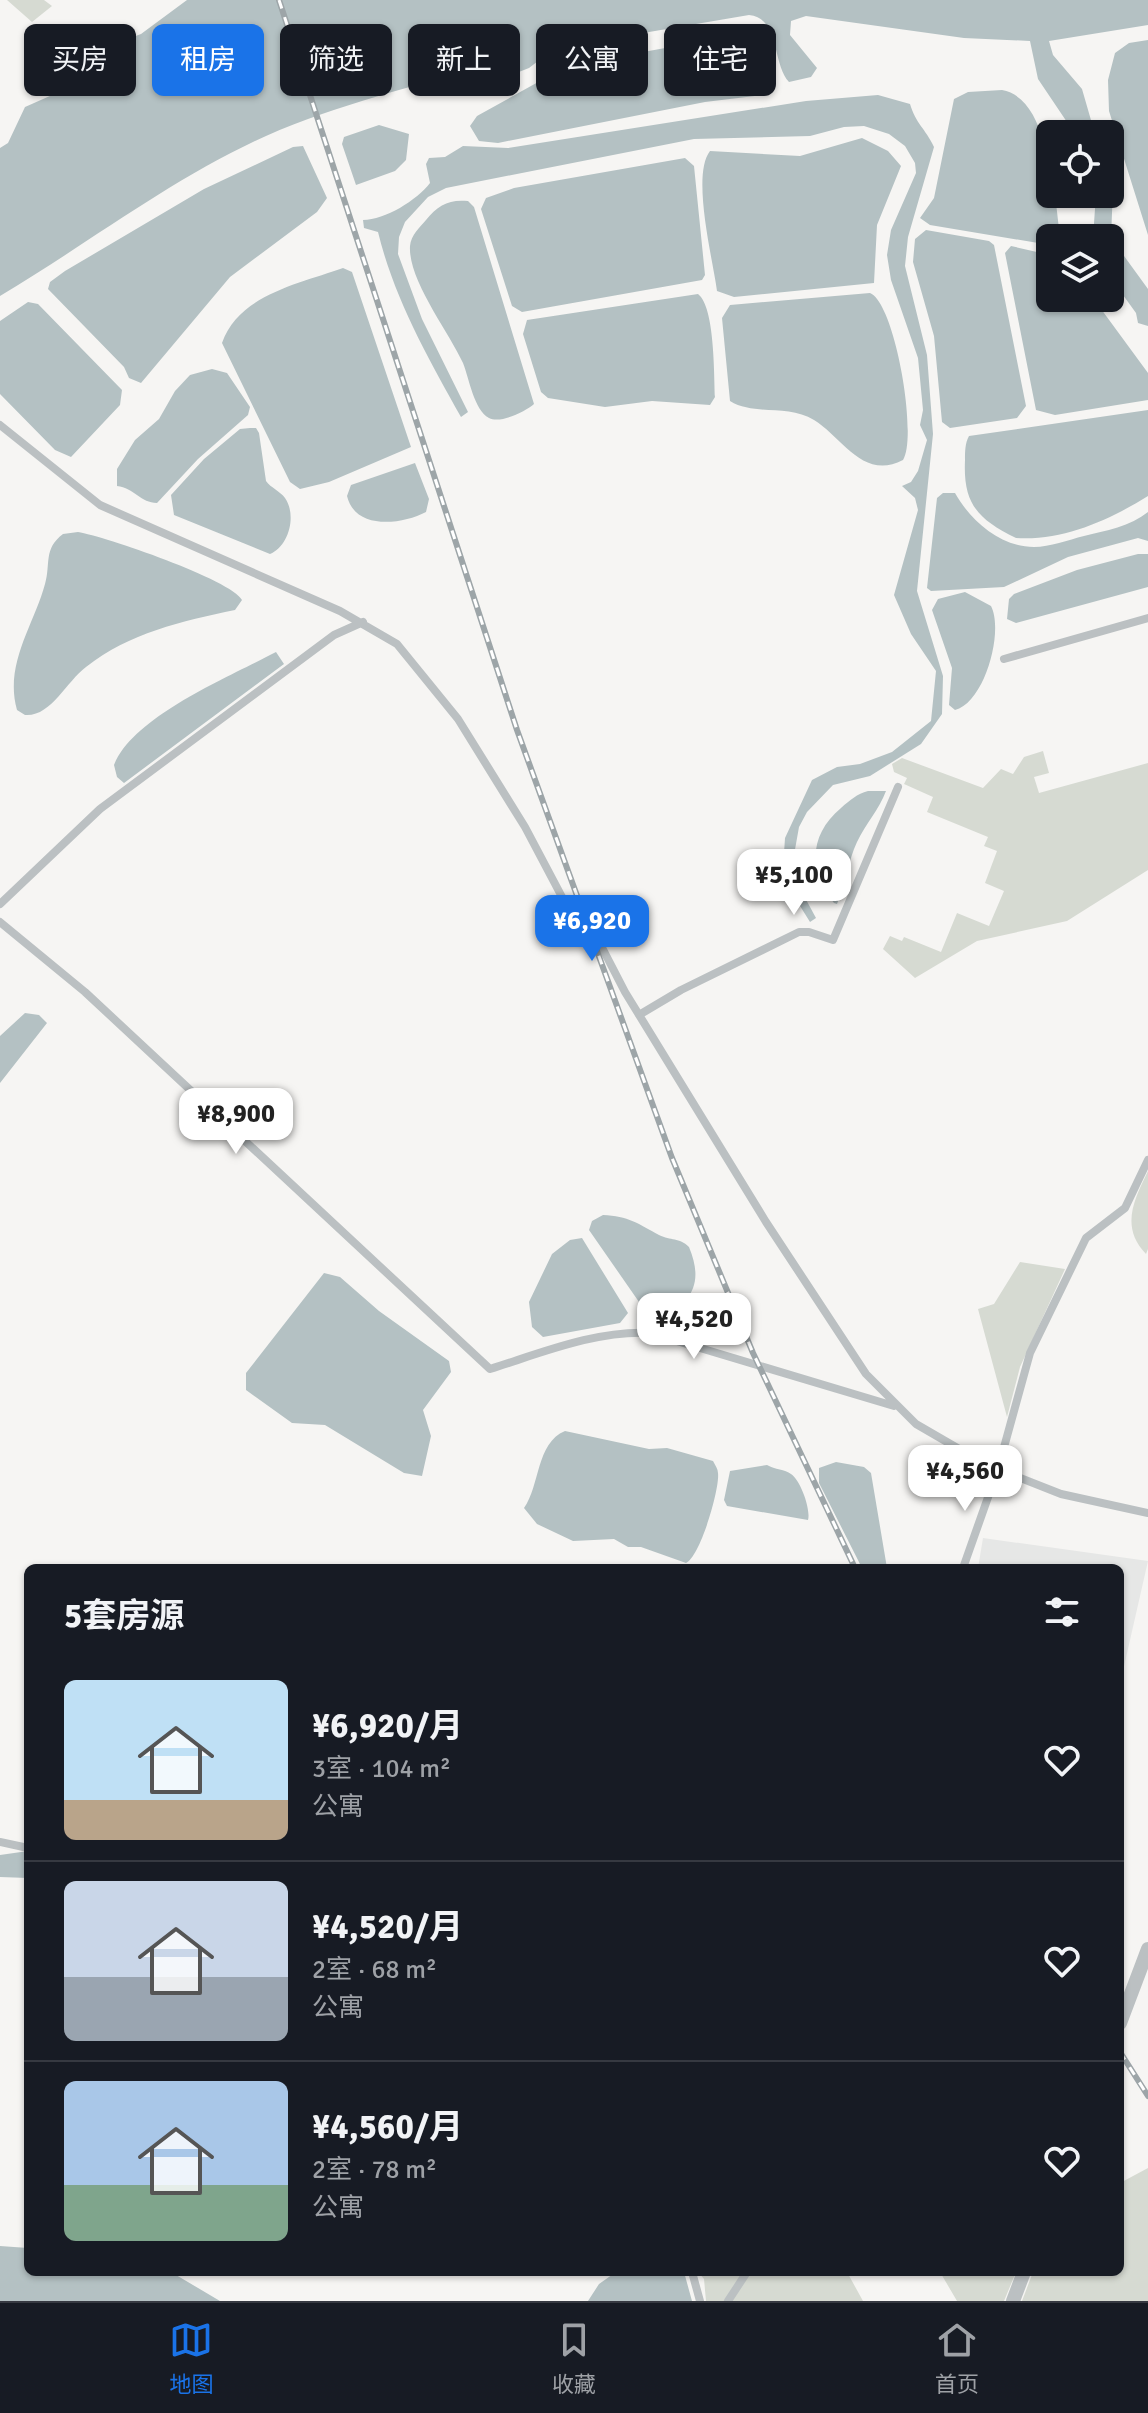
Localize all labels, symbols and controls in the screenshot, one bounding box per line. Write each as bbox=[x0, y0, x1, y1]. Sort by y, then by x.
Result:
chip: 买房 bbox=[24, 24, 136, 96]
chip: 租房 bbox=[152, 24, 264, 96]
chip: 筛选 bbox=[280, 24, 392, 96]
chip: 新上 bbox=[408, 24, 520, 96]
chip: 公寓 bbox=[536, 24, 648, 96]
chip: 住宅 bbox=[664, 24, 776, 96]
map controls bbox=[1036, 120, 1124, 312]
button: locate bbox=[1036, 120, 1124, 208]
button: layers bbox=[1036, 224, 1124, 312]
pin: ¥5,100 bbox=[729, 849, 859, 917]
text: ¥5,100 bbox=[755, 859, 833, 891]
pin: ¥6,920 bbox=[527, 895, 657, 963]
text: ¥6,920 bbox=[553, 905, 631, 937]
pin: ¥8,900 bbox=[171, 1088, 301, 1156]
text: ¥8,900 bbox=[197, 1098, 275, 1130]
pin: ¥4,520 bbox=[629, 1293, 759, 1361]
text: ¥4,520 bbox=[655, 1303, 733, 1335]
pin: ¥4,560 bbox=[900, 1445, 1030, 1513]
text: ¥4,560 bbox=[926, 1455, 1004, 1487]
icon: filters bbox=[1040, 1590, 1084, 1634]
text: 5套房源 bbox=[64, 1595, 184, 1637]
text: ¥6,920/月 bbox=[312, 1705, 463, 1747]
icon: home bbox=[128, 1712, 224, 1808]
icon: heart bbox=[1040, 1738, 1084, 1782]
text: 3室 · 104 m² bbox=[312, 1753, 451, 1785]
text: 公寓 bbox=[312, 1791, 364, 1823]
text: ¥4,520/月 bbox=[312, 1906, 463, 1948]
icon: home bbox=[128, 1913, 224, 2009]
icon: heart bbox=[1040, 1939, 1084, 1983]
text: 2室 · 68 m² bbox=[312, 1954, 437, 1986]
text: 公寓 bbox=[312, 1992, 364, 2024]
text: ¥4,560/月 bbox=[312, 2106, 463, 2148]
icon: home bbox=[128, 2113, 224, 2209]
icon: heart bbox=[1040, 2139, 1084, 2183]
text: 2室 · 78 m² bbox=[312, 2154, 437, 2186]
text: 公寓 bbox=[312, 2192, 364, 2224]
tab: 地图 bbox=[169, 2318, 213, 2398]
tab: 收藏 bbox=[552, 2318, 596, 2398]
tab: 首页 bbox=[935, 2318, 979, 2398]

